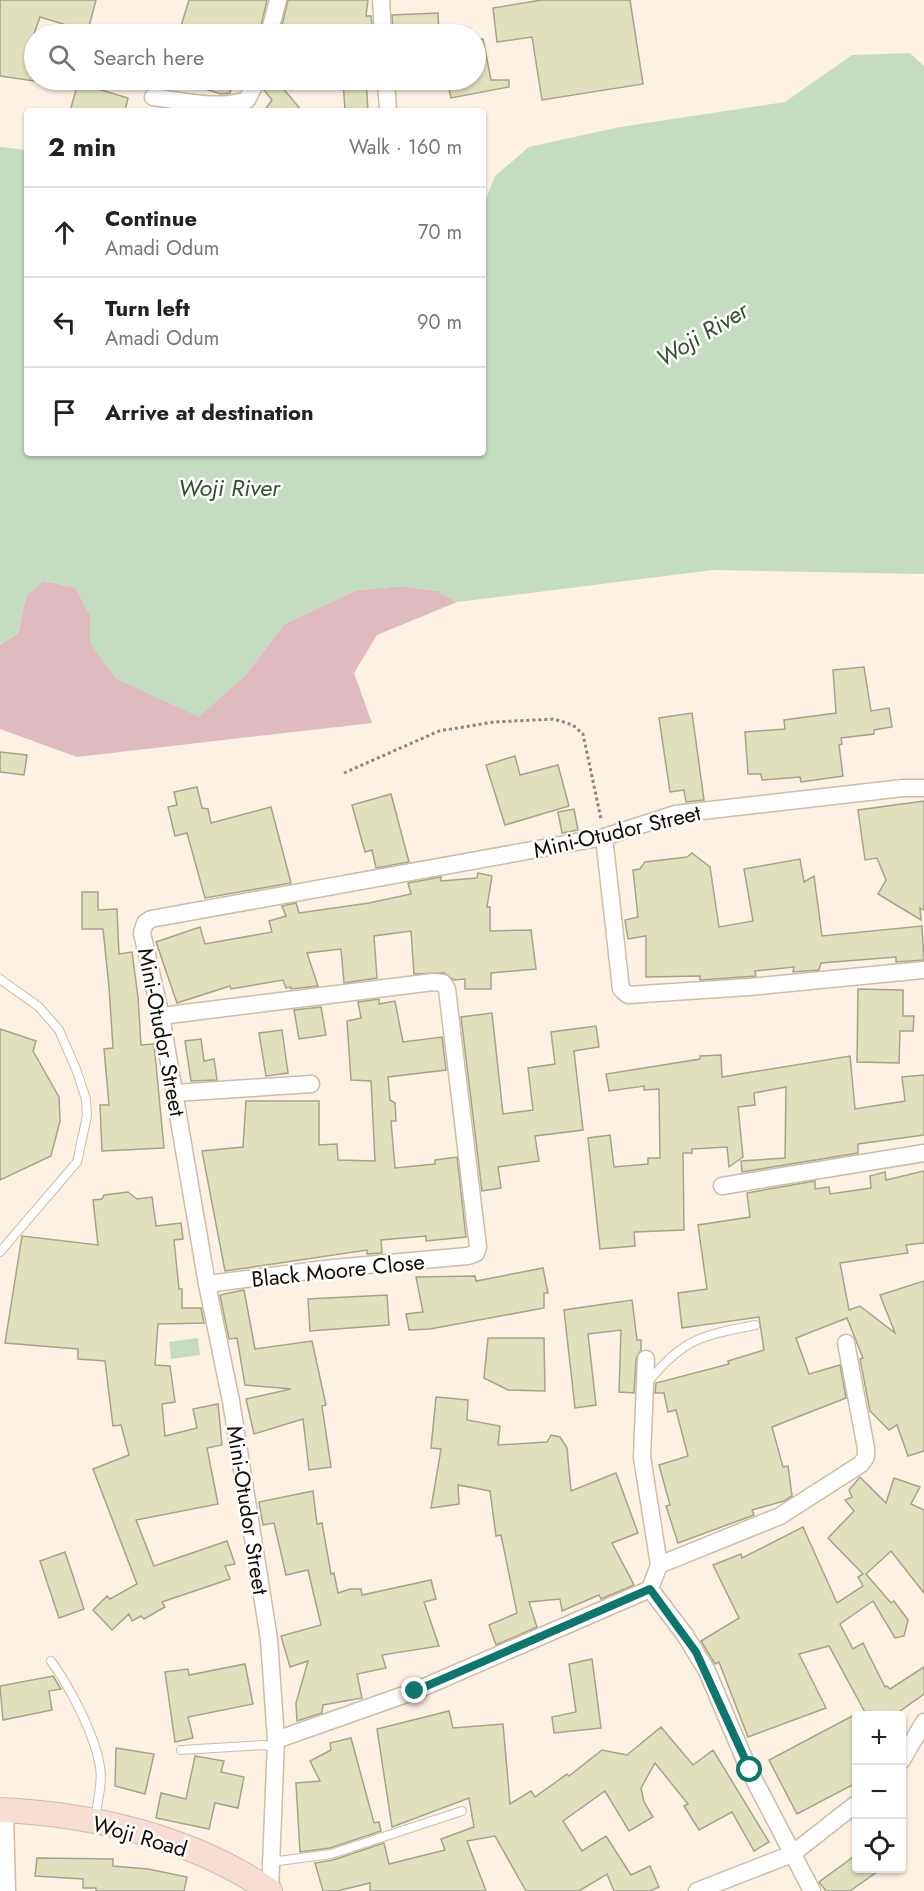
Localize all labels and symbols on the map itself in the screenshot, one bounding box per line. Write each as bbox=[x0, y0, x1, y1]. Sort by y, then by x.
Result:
water label: Woji River bbox=[649, 292, 756, 375]
water label: Woji River bbox=[178, 470, 282, 505]
street label: Mini-Otudor Street bbox=[530, 796, 705, 866]
street label: Mini-Otudor Street bbox=[130, 945, 194, 1120]
street label: Black Moore Close bbox=[250, 1245, 426, 1295]
street label: Mini-Otudor Street bbox=[219, 1423, 277, 1598]
route end bbox=[401, 1677, 427, 1703]
route start bbox=[736, 1756, 762, 1782]
street label: Woji Road bbox=[89, 1807, 191, 1865]

